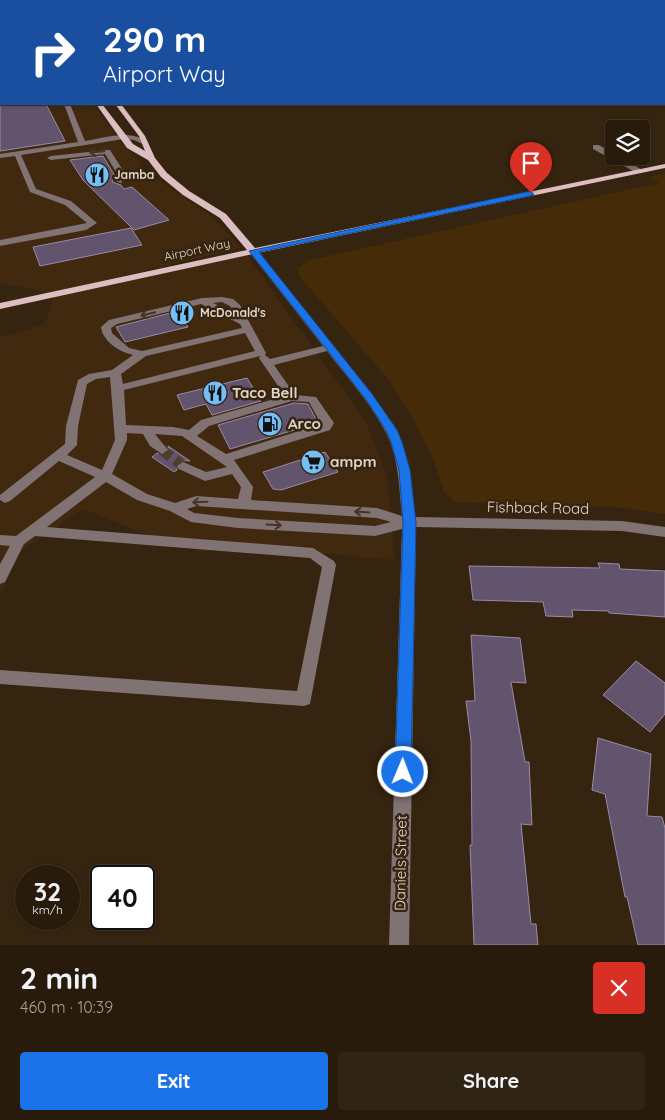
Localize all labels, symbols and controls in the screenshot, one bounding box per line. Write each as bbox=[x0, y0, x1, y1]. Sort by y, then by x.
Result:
text: 290 m bbox=[103, 17, 206, 61]
icon: right bbox=[20, 20, 85, 85]
text: Airport Way bbox=[103, 60, 226, 88]
map controls bbox=[605, 120, 650, 165]
button: layers bbox=[605, 120, 650, 165]
pin bbox=[510, 142, 552, 193]
one-way arrow bbox=[89, 147, 105, 157]
icon: arrive bbox=[517, 149, 545, 177]
restaurant icon: Jamba bbox=[84, 162, 110, 188]
place label: Jamba bbox=[114, 167, 154, 182]
street label: Airport Way bbox=[163, 235, 231, 264]
restaurant icon: McDonald's bbox=[169, 300, 195, 326]
place label: McDonald's bbox=[200, 305, 266, 320]
one-way arrow bbox=[140, 310, 156, 319]
restaurant icon: Taco Bell bbox=[202, 380, 228, 406]
place label: Taco Bell bbox=[232, 383, 297, 402]
fuel station icon: Arco bbox=[257, 411, 283, 437]
place label: Arco bbox=[288, 414, 321, 433]
supermarket icon: ampm bbox=[300, 449, 326, 475]
place label: ampm bbox=[330, 452, 377, 471]
one-way arrow bbox=[192, 497, 208, 507]
street label: Fishback Road bbox=[487, 497, 589, 518]
one-way arrow bbox=[354, 507, 370, 517]
one-way arrow bbox=[266, 521, 282, 530]
position arrow bbox=[376, 745, 428, 797]
street label: Daniels Street bbox=[390, 815, 411, 911]
speed limit sign: 40 bbox=[90, 865, 155, 930]
text: 32 bbox=[34, 876, 61, 907]
text: km/h bbox=[32, 902, 63, 917]
text: 2 min bbox=[20, 959, 98, 997]
button: close bbox=[593, 962, 645, 1014]
text: 460 m · 10:39 bbox=[20, 997, 113, 1017]
button: Exit bbox=[20, 1052, 328, 1110]
button: Share bbox=[338, 1052, 645, 1110]

